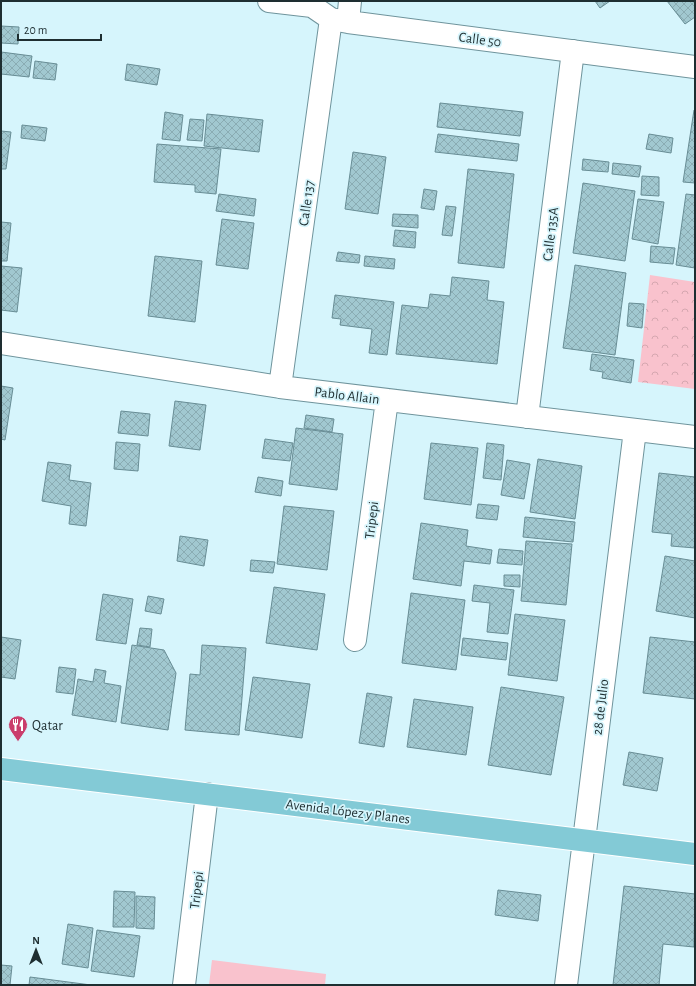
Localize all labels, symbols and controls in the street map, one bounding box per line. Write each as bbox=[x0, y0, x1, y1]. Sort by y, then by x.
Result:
scale bar bbox=[18, 16, 101, 42]
text: 20 m bbox=[24, 24, 47, 36]
street label: Calle 50 bbox=[458, 30, 502, 50]
street label: Calle 137 bbox=[297, 179, 317, 227]
street label: Calle 135A bbox=[541, 206, 561, 262]
street label: Pablo Allain bbox=[314, 385, 380, 407]
street label: Tripepi bbox=[363, 500, 381, 540]
street label: 28 de Julio bbox=[591, 678, 611, 736]
restaurant icon: Qatar bbox=[7, 714, 29, 742]
place label: Qatar bbox=[32, 719, 63, 733]
street label: Avenida López y Planes bbox=[285, 797, 411, 827]
street label: Tripepi bbox=[188, 870, 206, 910]
north arrow bbox=[16, 930, 56, 970]
text: N bbox=[32, 935, 40, 946]

